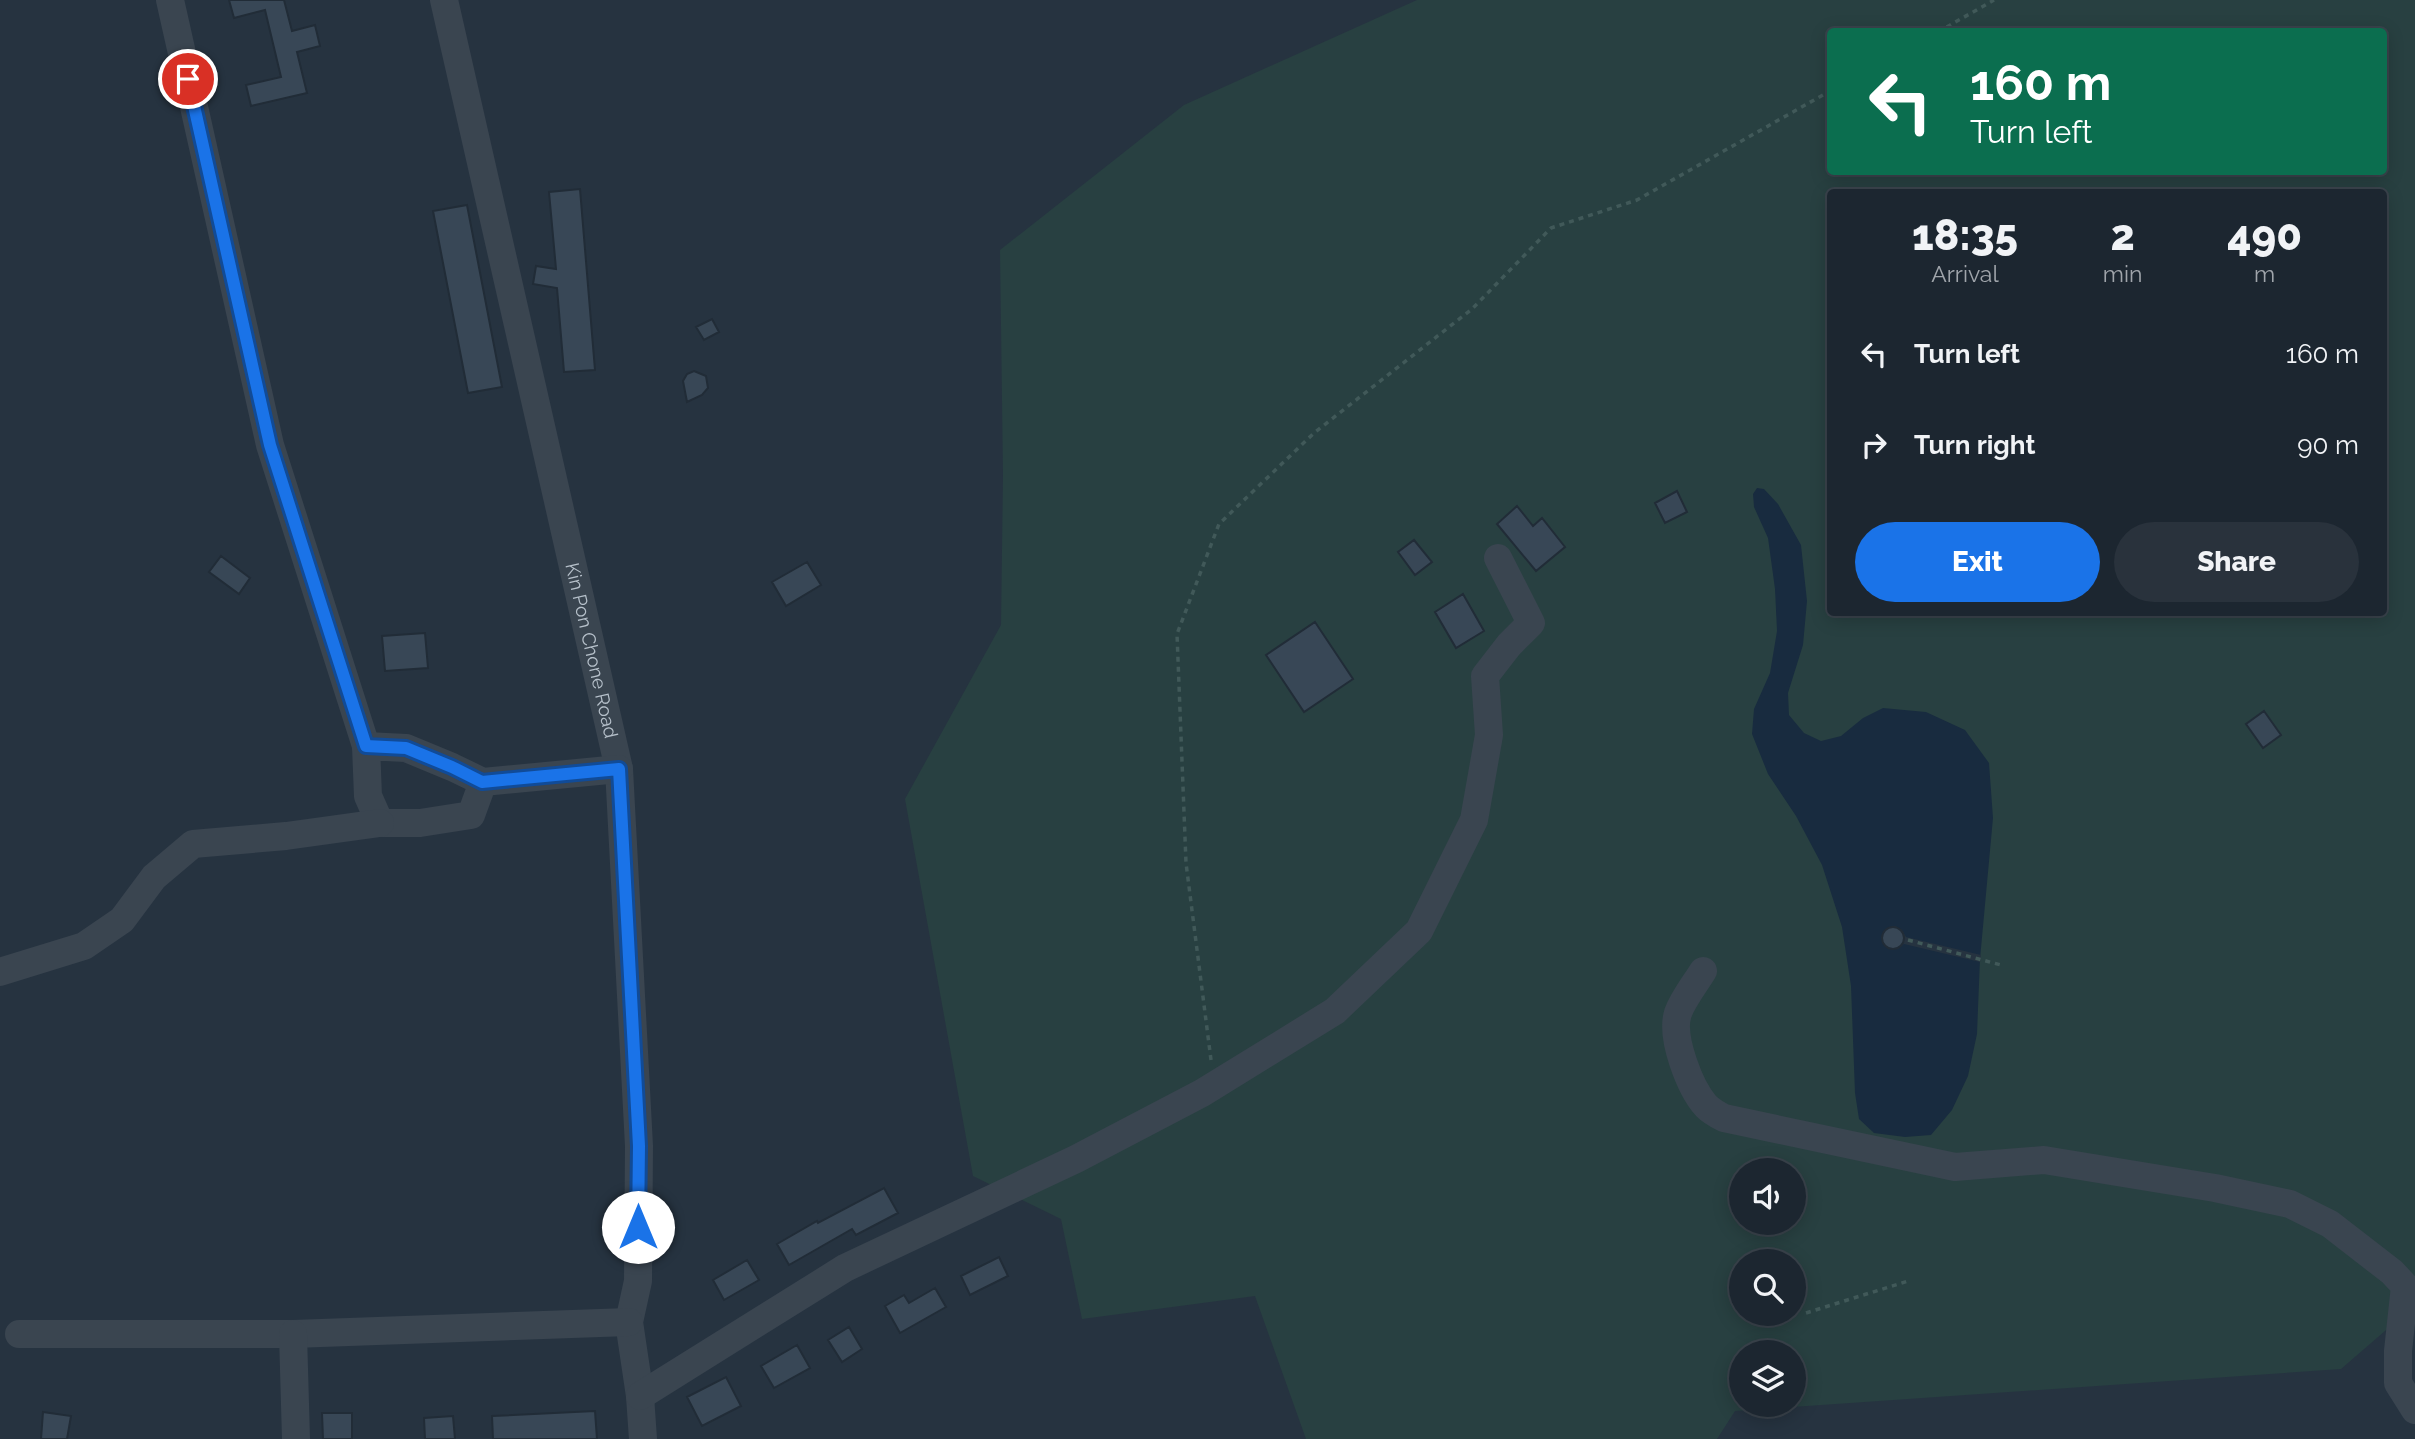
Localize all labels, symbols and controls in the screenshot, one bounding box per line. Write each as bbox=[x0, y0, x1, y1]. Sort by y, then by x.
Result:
pin bbox=[158, 49, 218, 109]
text: 160 m bbox=[1970, 54, 2111, 111]
icon: left bbox=[1855, 56, 1946, 147]
icon: arrive bbox=[169, 60, 207, 98]
text: Turn left bbox=[1970, 113, 2092, 150]
text: 18:35 bbox=[1912, 211, 2018, 260]
text: 2 bbox=[2110, 211, 2135, 260]
text: 490 bbox=[2227, 211, 2302, 260]
text: Arrival bbox=[1931, 260, 1999, 287]
text: min bbox=[2103, 260, 2142, 287]
text: m bbox=[2254, 260, 2275, 287]
icon: left bbox=[1855, 335, 1893, 373]
text: Turn left bbox=[1914, 339, 2020, 369]
text: 160 m bbox=[2286, 339, 2359, 369]
icon: right bbox=[1855, 426, 1893, 464]
text: Turn right bbox=[1914, 430, 2035, 460]
text: 90 m bbox=[2297, 430, 2359, 460]
button: Exit bbox=[1855, 522, 2100, 602]
button: Share bbox=[2114, 522, 2359, 602]
street label: Kin Pon Chone Road bbox=[561, 560, 623, 740]
map controls bbox=[1729, 1158, 1806, 1417]
button: sound bbox=[1729, 1158, 1806, 1235]
position arrow bbox=[601, 1190, 675, 1264]
button: search bbox=[1729, 1249, 1806, 1326]
button: layers bbox=[1729, 1340, 1806, 1417]

